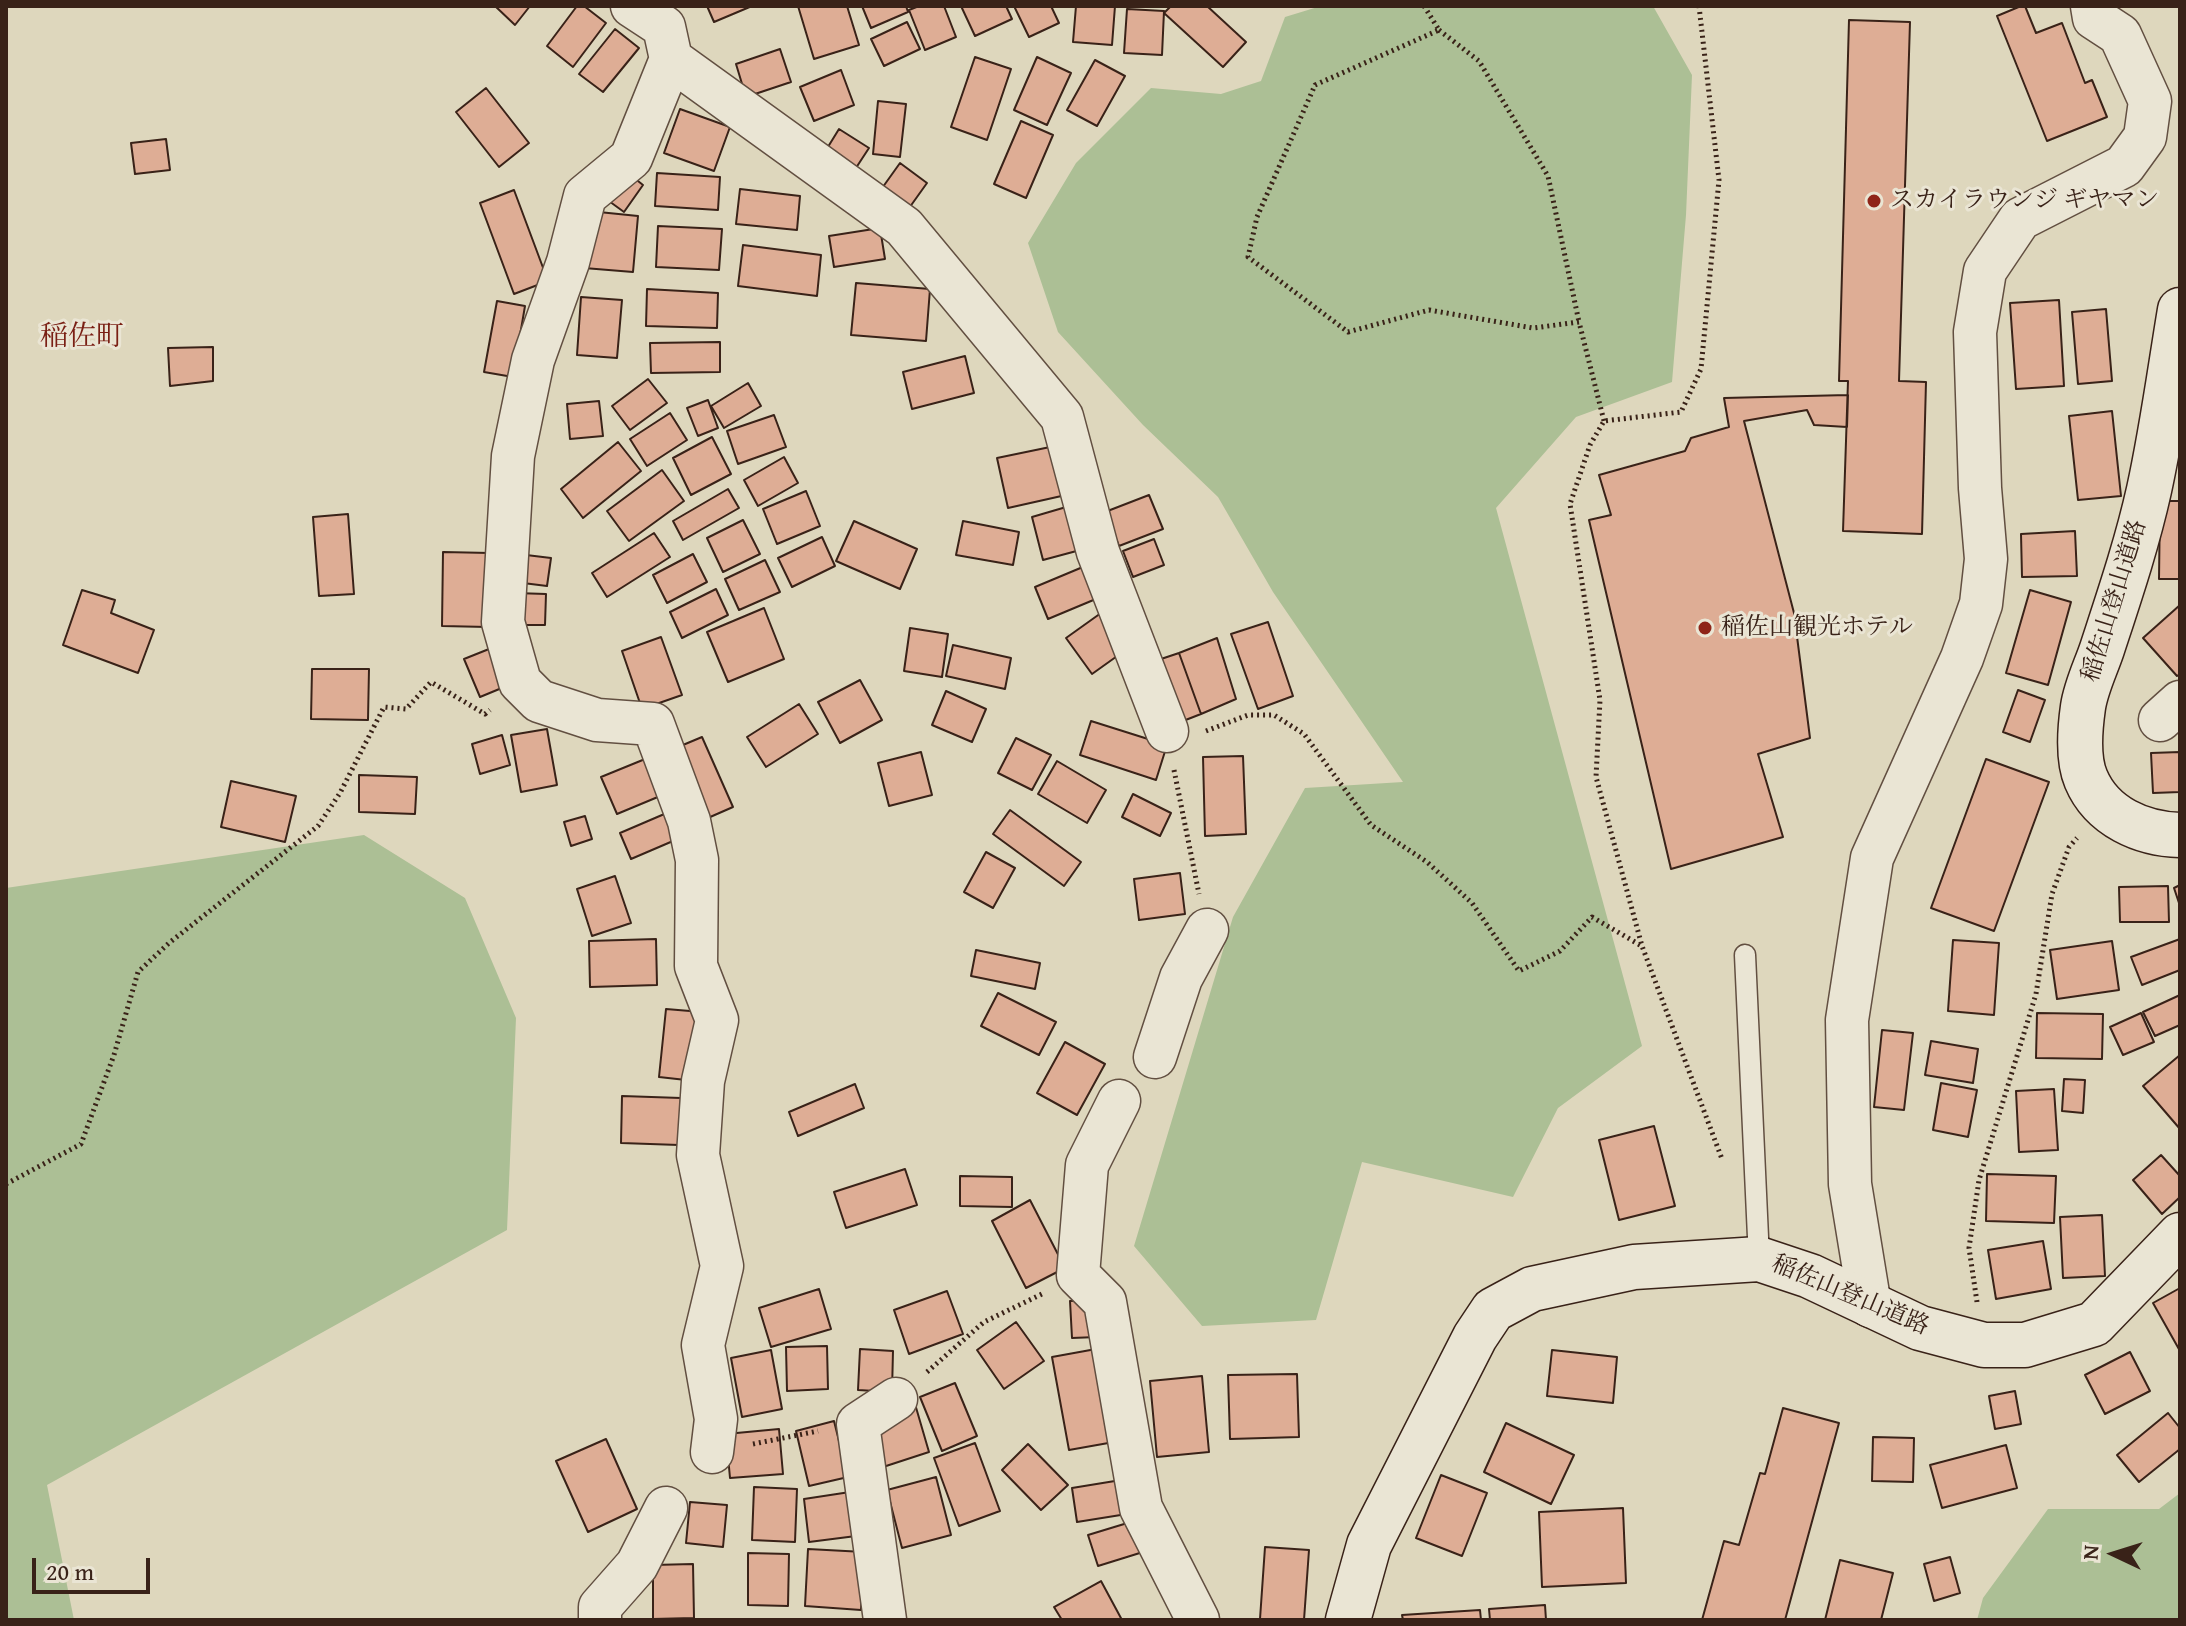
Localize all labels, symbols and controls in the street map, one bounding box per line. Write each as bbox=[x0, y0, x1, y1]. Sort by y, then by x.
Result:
place label: スカイラウンジ ギヤマン bbox=[1890, 187, 2159, 215]
marker: スカイラウンジ ギヤマン bbox=[1865, 192, 1883, 210]
district label: 稲佐町 bbox=[40, 321, 124, 355]
street label: 稲佐山登山道路 bbox=[2077, 516, 2153, 686]
place label: 稲佐山観光ホテル bbox=[1721, 614, 1913, 642]
marker: 稲佐山観光ホテル bbox=[1696, 619, 1714, 637]
street label: 稲佐山登山道路 bbox=[1767, 1250, 1933, 1342]
north arrow bbox=[2074, 1514, 2154, 1594]
scale bar bbox=[36, 1542, 154, 1592]
text: N bbox=[2074, 1544, 2107, 1561]
text: 20 m bbox=[46, 1554, 94, 1589]

